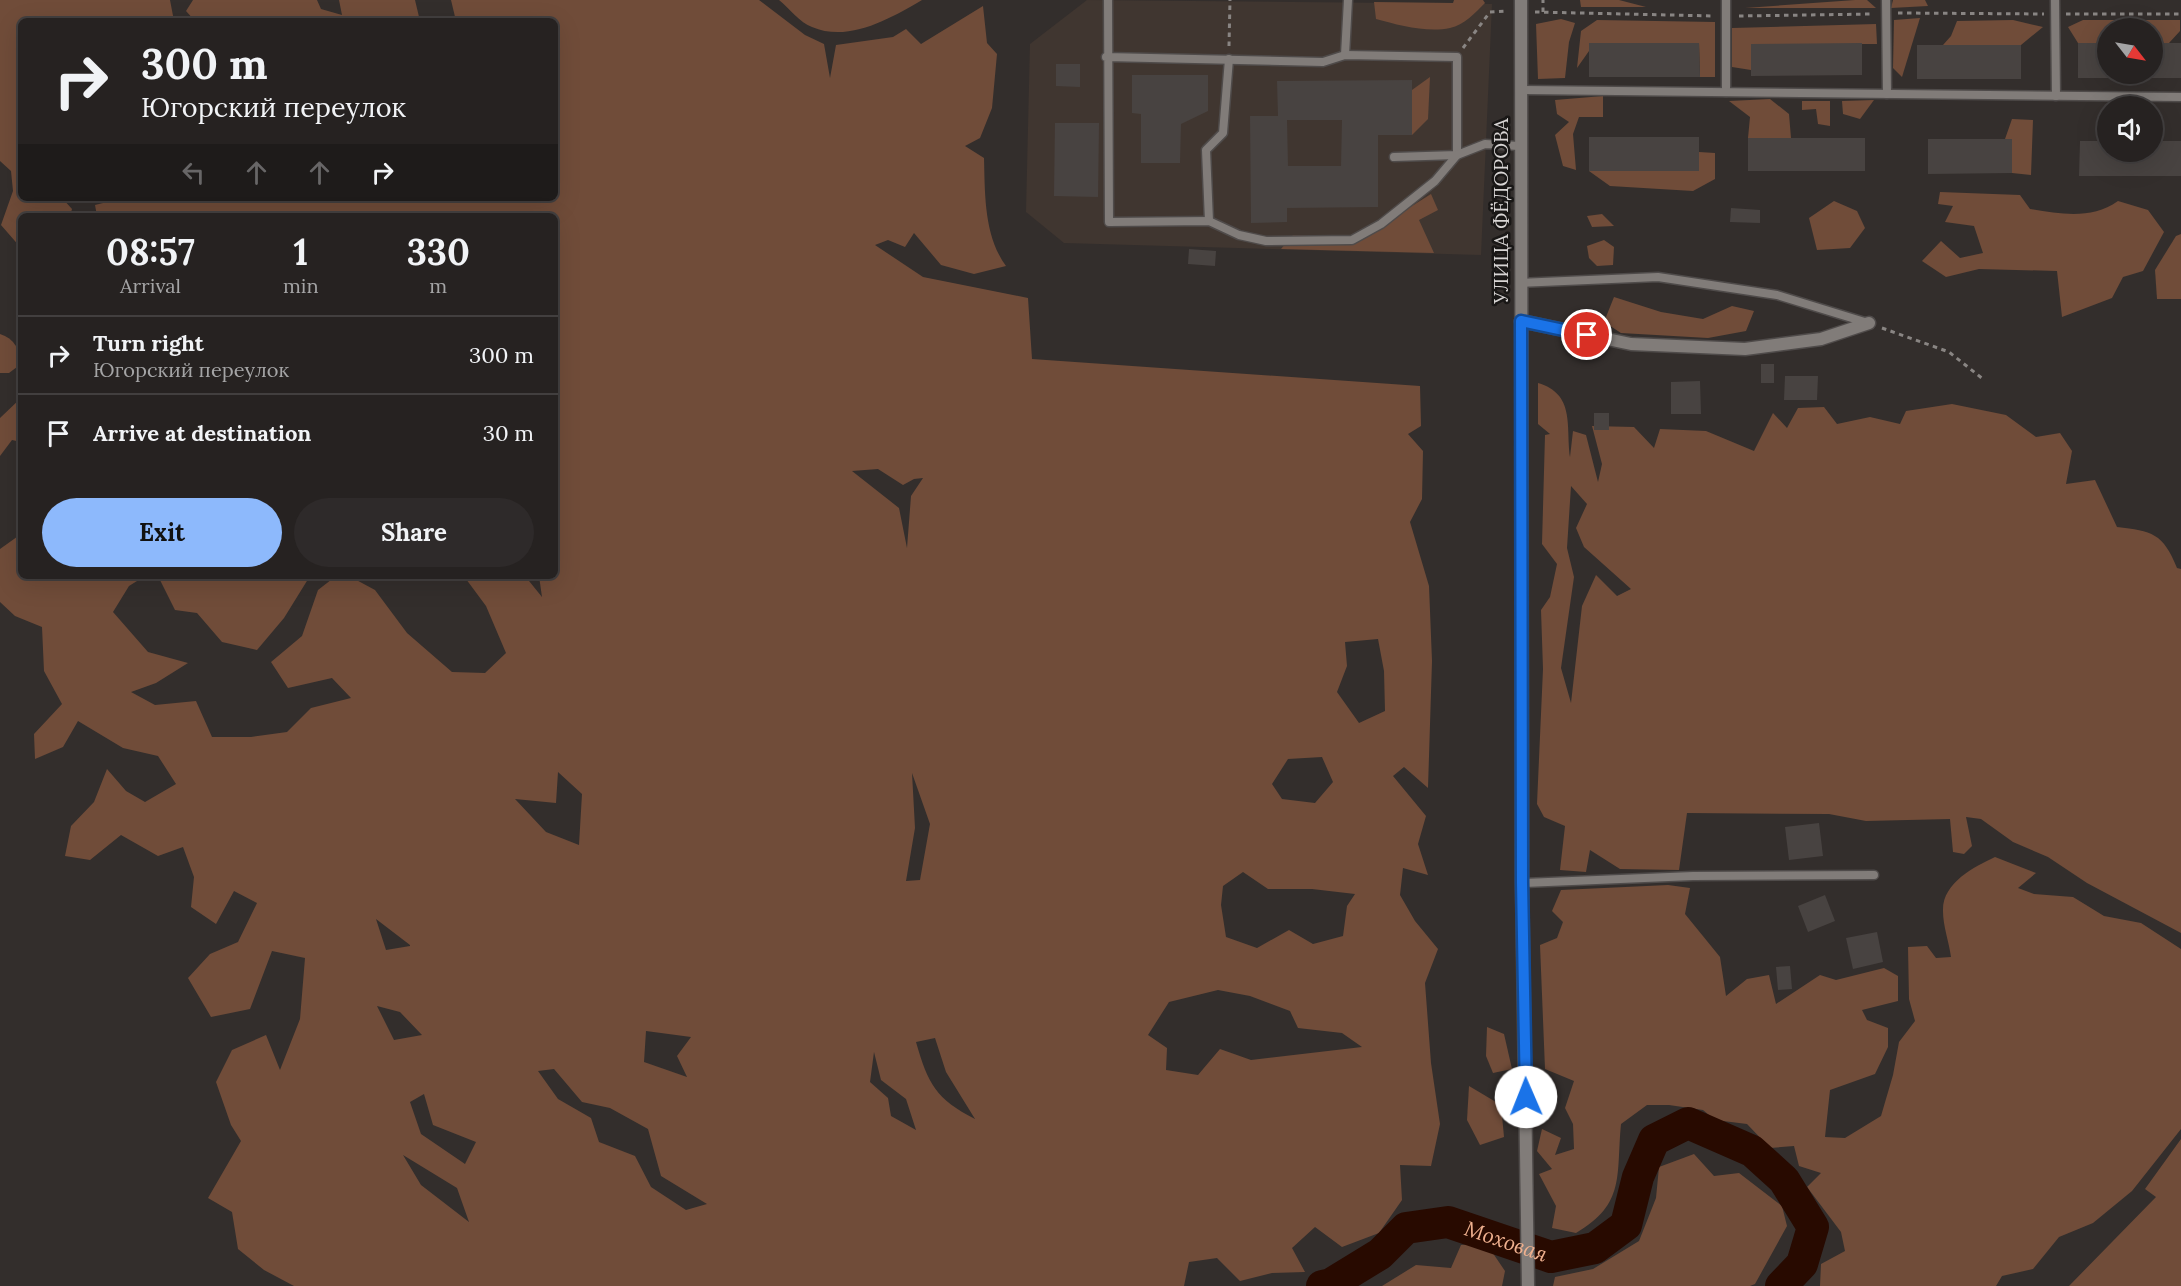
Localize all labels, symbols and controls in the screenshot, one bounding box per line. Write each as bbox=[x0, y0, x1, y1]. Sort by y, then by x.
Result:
north arrow bbox=[2097, 18, 2163, 84]
map controls bbox=[2097, 18, 2163, 162]
text: 300 m bbox=[141, 37, 268, 91]
icon: right bbox=[42, 42, 120, 120]
text: Югорский переулок bbox=[141, 90, 406, 124]
button: sound bbox=[2097, 96, 2163, 162]
street label: УЛИЦА ФЁДОРОВА bbox=[1488, 118, 1513, 305]
icon: left bbox=[177, 156, 210, 189]
icon: ahead bbox=[240, 156, 273, 189]
icon: ahead bbox=[303, 156, 336, 189]
icon: right bbox=[366, 156, 399, 189]
text: 08:57 bbox=[106, 229, 195, 275]
text: 1 bbox=[293, 229, 308, 275]
text: 330 bbox=[407, 229, 470, 275]
text: Arrival bbox=[120, 273, 181, 298]
text: min bbox=[283, 273, 319, 298]
text: m bbox=[429, 273, 447, 298]
pin bbox=[1561, 309, 1612, 360]
icon: arrive bbox=[1570, 318, 1603, 351]
text: Turn right bbox=[93, 329, 204, 357]
icon: right bbox=[42, 339, 75, 372]
text: 300 m bbox=[469, 341, 534, 369]
text: Югорский переулок bbox=[93, 357, 289, 382]
icon: arrive bbox=[42, 417, 75, 450]
text: Arrive at destination bbox=[93, 419, 311, 447]
text: 30 m bbox=[483, 419, 534, 447]
button: Exit bbox=[42, 498, 282, 567]
button: Share bbox=[294, 498, 534, 567]
position arrow bbox=[1494, 1065, 1558, 1129]
water label: Моховая bbox=[1461, 1215, 1551, 1268]

